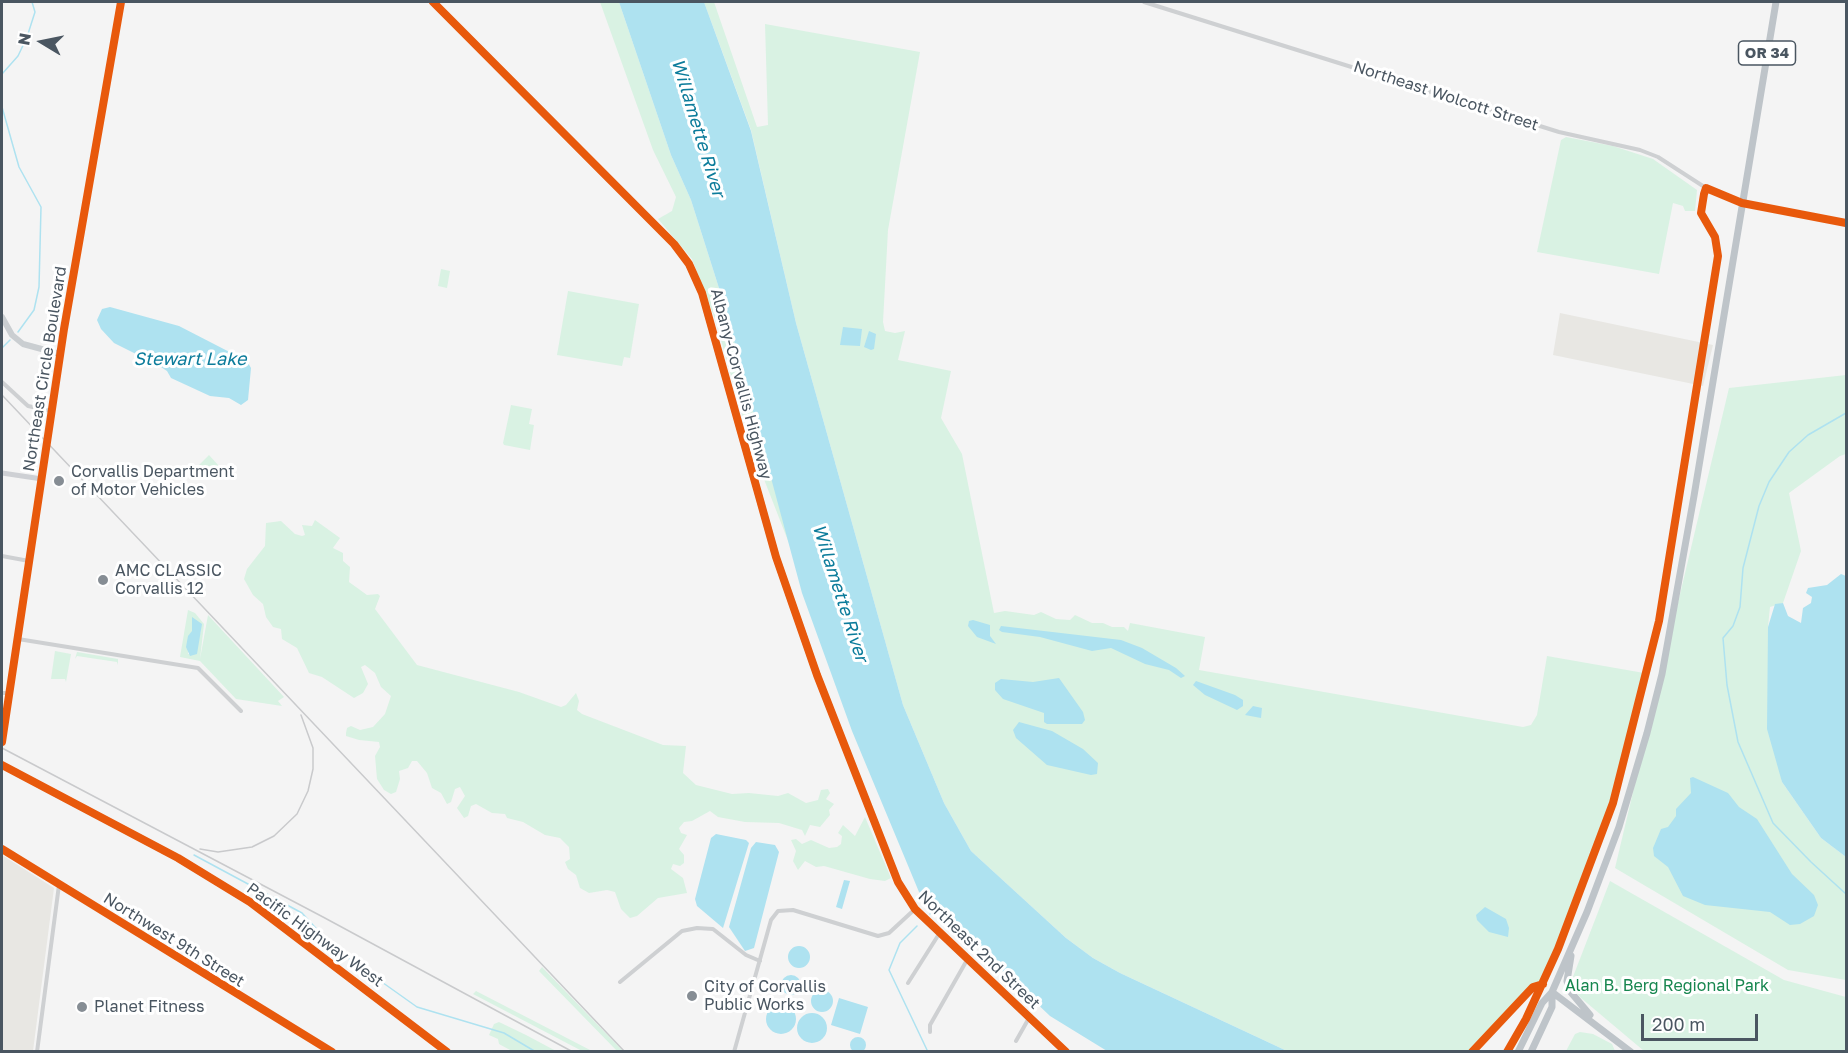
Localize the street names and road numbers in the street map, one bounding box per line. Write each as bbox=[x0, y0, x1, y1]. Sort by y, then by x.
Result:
road number: OR 34 bbox=[1738, 41, 1796, 65]
street label: Northeast Wolcott Street bbox=[1351, 57, 1541, 135]
street label: Northeast Circle Boulevard bbox=[19, 265, 71, 473]
street label: Albany-Corvallis Highway bbox=[706, 287, 776, 481]
street label: Pacific Highway West bbox=[243, 879, 387, 991]
street label: Northeast 2nd Street bbox=[914, 887, 1044, 1013]
street label: Northwest 9th Street bbox=[100, 889, 248, 991]

